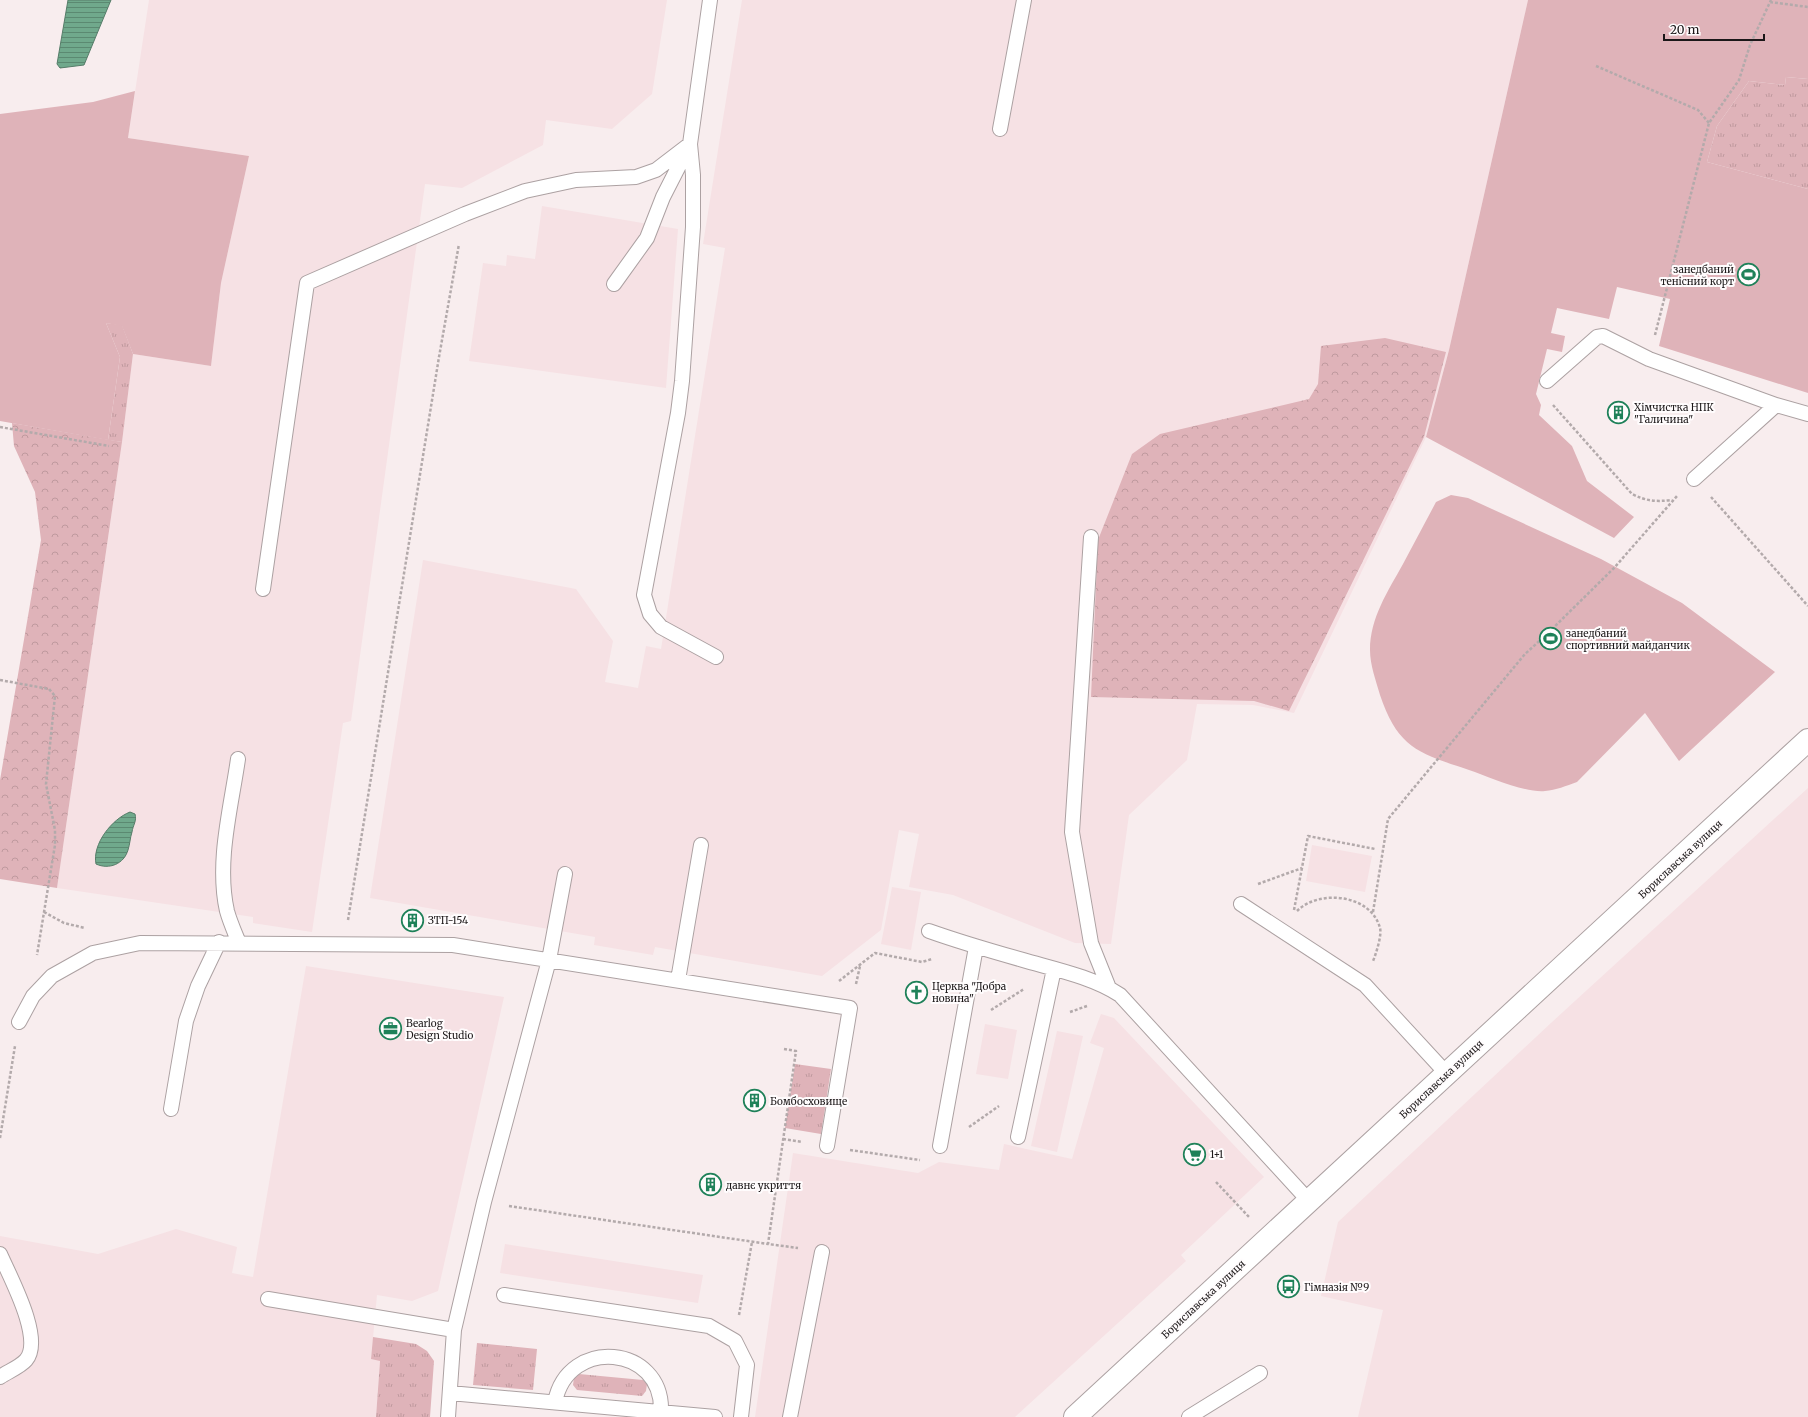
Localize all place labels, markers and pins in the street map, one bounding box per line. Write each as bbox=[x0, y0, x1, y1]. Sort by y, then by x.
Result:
sports icon: занедбаний тенісний корт bbox=[1736, 262, 1762, 288]
place label: занедбаний тенісний корт bbox=[1660, 263, 1734, 288]
building icon: Хімчистка НПК "Галичина" bbox=[1606, 400, 1632, 426]
place label: Хімчистка НПК "Галичина" bbox=[1634, 401, 1714, 426]
sports icon: занедбаний спортивний майданчик bbox=[1538, 626, 1564, 652]
place label: занедбаний спортивний майданчик bbox=[1566, 627, 1690, 652]
building icon: ЗТП-154 bbox=[399, 907, 425, 933]
place label: ЗТП-154 bbox=[428, 914, 468, 927]
church icon: Церква "Добра новина" bbox=[903, 979, 929, 1005]
place label: Церква "Добра новина" bbox=[932, 980, 1007, 1005]
office icon: Bearlog Design Studio bbox=[377, 1016, 403, 1042]
place label: Bearlog Design Studio bbox=[406, 1017, 473, 1042]
building icon: Бомбосховище bbox=[742, 1088, 768, 1114]
place label: Бомбосховище bbox=[770, 1095, 847, 1108]
supermarket icon: 1+1 bbox=[1182, 1141, 1208, 1167]
place label: 1+1 bbox=[1210, 1148, 1224, 1161]
building icon: давнє укриття bbox=[697, 1172, 723, 1198]
place label: давнє укриття bbox=[725, 1179, 801, 1192]
bus stop icon: Гімназія №9 bbox=[1275, 1274, 1301, 1300]
place label: Гімназія №9 bbox=[1304, 1281, 1369, 1294]

